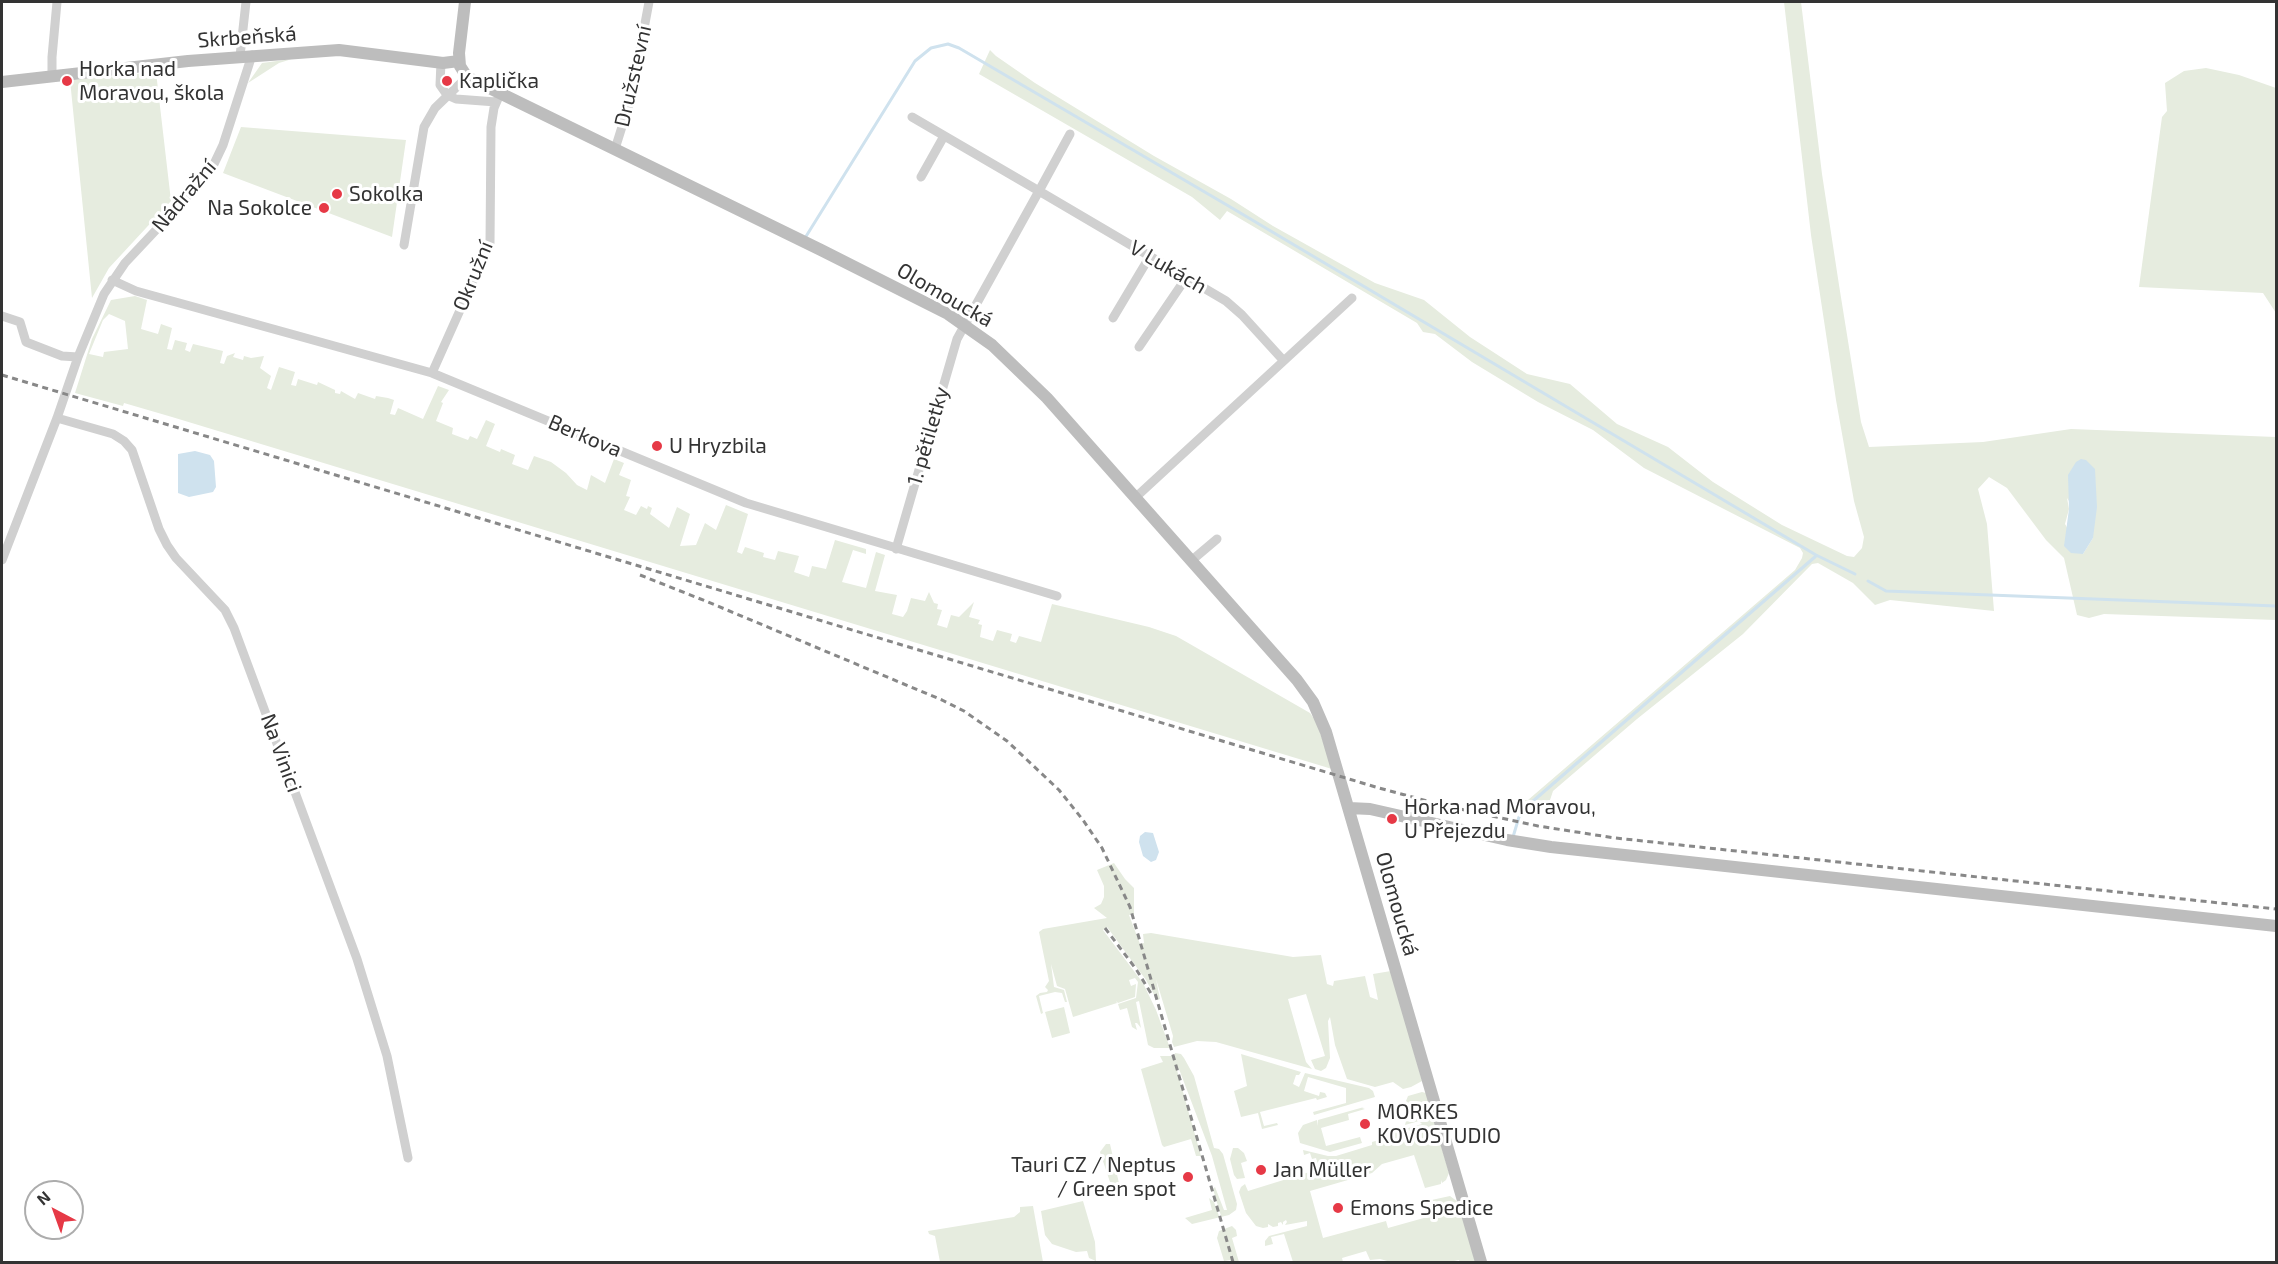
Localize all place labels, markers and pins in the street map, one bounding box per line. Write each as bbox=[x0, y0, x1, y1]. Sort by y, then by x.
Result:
place label: Horka nad Moravou, škola bbox=[79, 56, 224, 106]
place label: Kaplička bbox=[459, 68, 539, 94]
marker: Horka nad Moravou, škola bbox=[60, 74, 74, 88]
marker: Kaplička bbox=[440, 74, 454, 88]
place label: Sokolka bbox=[349, 181, 423, 207]
marker: Sokolka bbox=[330, 187, 344, 201]
place label: Na Sokolce bbox=[207, 195, 312, 221]
marker: Na Sokolce bbox=[317, 201, 331, 215]
place label: U Hryzbila bbox=[669, 433, 767, 459]
marker: U Hryzbila bbox=[650, 439, 664, 453]
place label: Horka nad Moravou, U Přejezdu bbox=[1404, 794, 1596, 844]
marker: Horka nad Moravou, U Přejezdu bbox=[1385, 812, 1399, 826]
place label: MORKES KOVOSTUDIO bbox=[1377, 1099, 1501, 1149]
marker: MORKES KOVOSTUDIO bbox=[1358, 1117, 1372, 1131]
place label: Tauri CZ / Neptus / Green spot bbox=[1011, 1152, 1176, 1202]
place label: Jan Müller bbox=[1273, 1157, 1371, 1183]
marker: Jan Müller bbox=[1254, 1163, 1268, 1177]
marker: Tauri CZ / Neptus / Green spot bbox=[1181, 1170, 1195, 1184]
place label: Emons Spedice bbox=[1350, 1195, 1493, 1221]
marker: Emons Spedice bbox=[1331, 1201, 1345, 1215]

